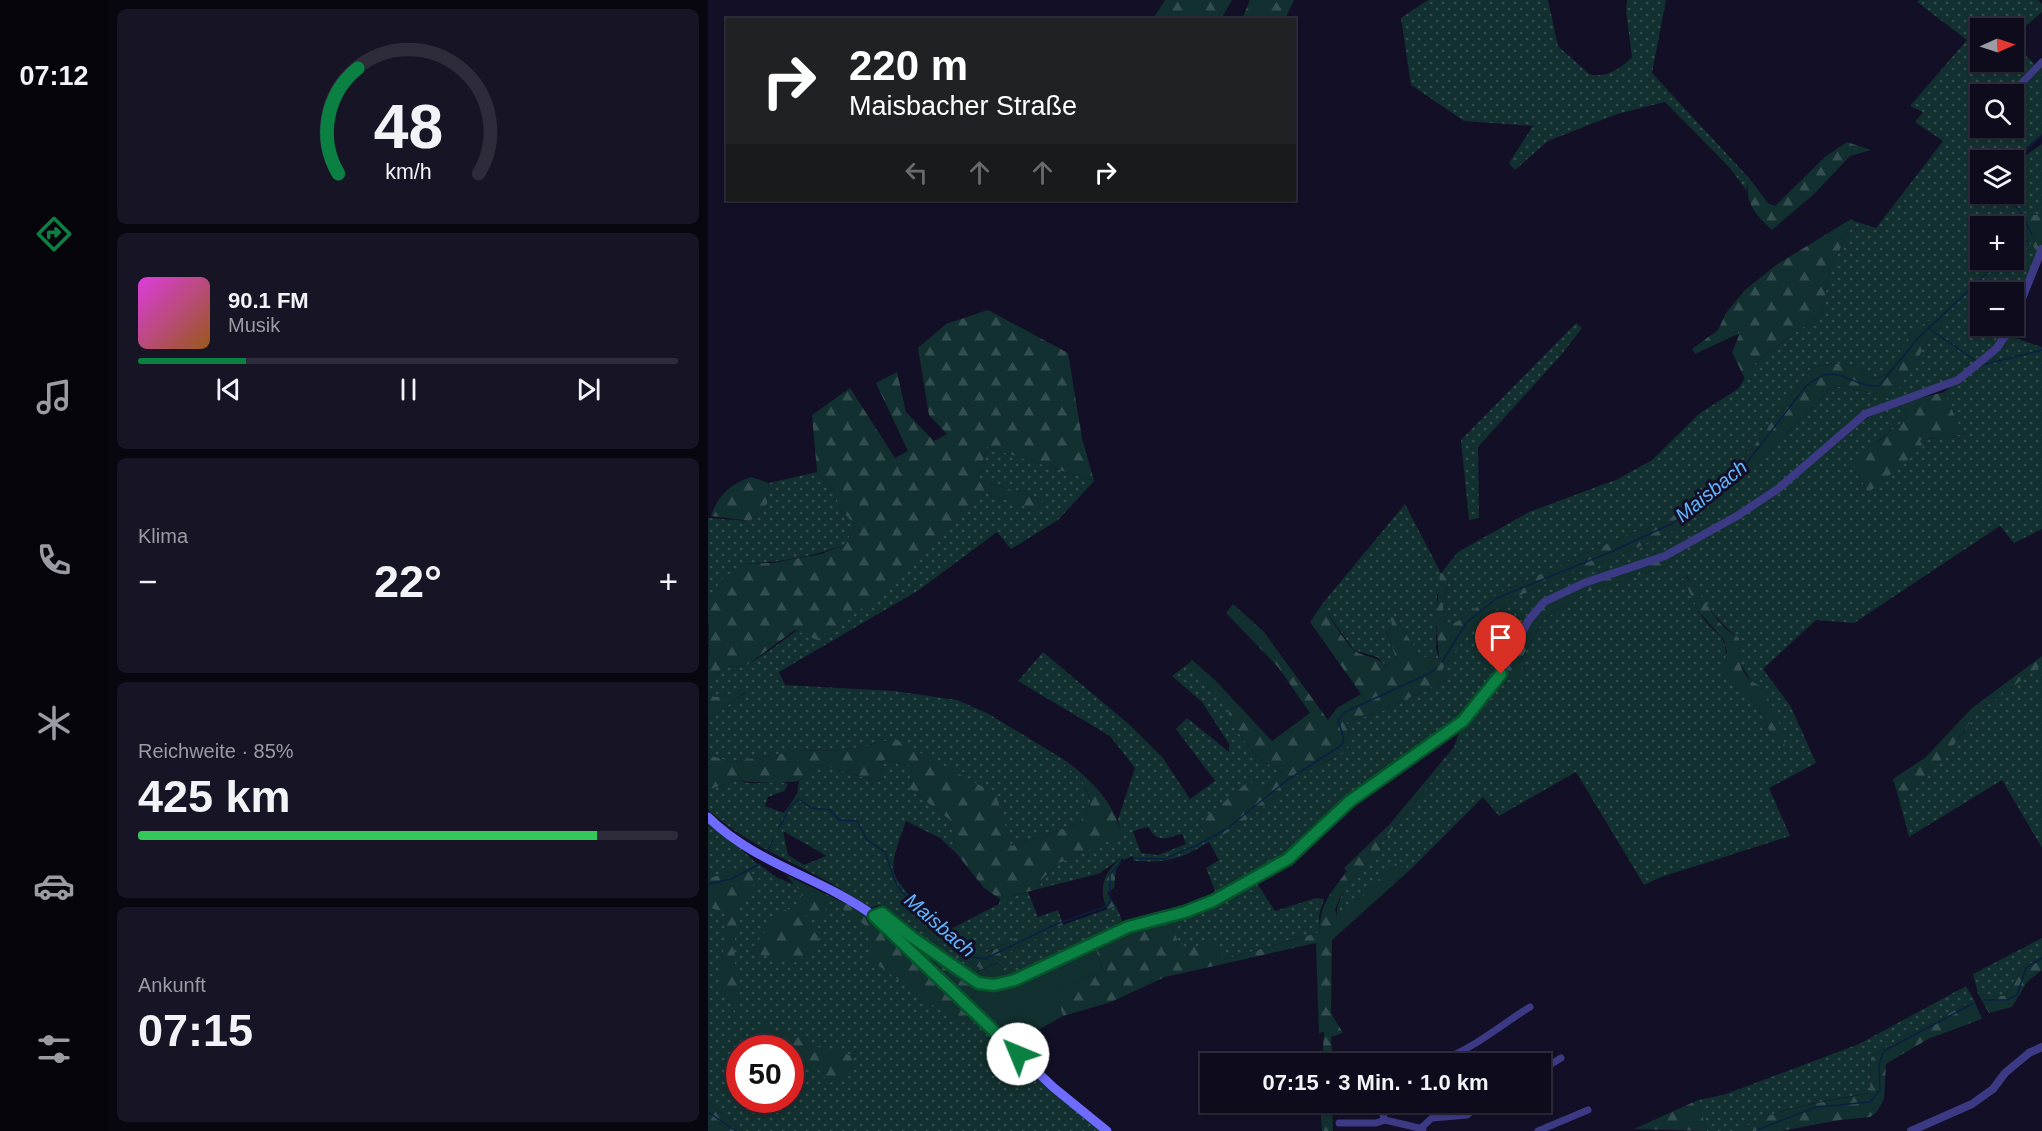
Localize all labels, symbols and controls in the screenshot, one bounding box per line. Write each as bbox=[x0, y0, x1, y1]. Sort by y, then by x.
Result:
north arrow bbox=[1970, 18, 2024, 72]
map controls bbox=[1970, 18, 2024, 336]
icon: right bbox=[750, 42, 828, 120]
text: 220 m bbox=[849, 42, 968, 89]
text: 07:12 bbox=[19, 61, 89, 91]
button: search bbox=[1970, 84, 2024, 138]
text: Maisbacher Straße bbox=[849, 91, 1077, 121]
text: 48 bbox=[373, 92, 443, 161]
button: layers bbox=[1970, 150, 2024, 204]
icon: left bbox=[900, 156, 933, 189]
icon: ahead bbox=[963, 156, 996, 189]
icon: ahead bbox=[1026, 156, 1059, 189]
icon: right bbox=[1089, 156, 1122, 189]
text: km/h bbox=[385, 160, 431, 184]
icon: directions bbox=[33, 213, 75, 255]
button: + bbox=[1970, 216, 2024, 270]
button: − bbox=[1970, 282, 2024, 336]
text: 90.1 FM bbox=[228, 288, 309, 313]
text: Musik bbox=[228, 314, 280, 336]
icon: previous bbox=[212, 373, 245, 406]
icon: pause bbox=[392, 373, 425, 406]
icon: next bbox=[572, 373, 605, 406]
icon: music bbox=[33, 376, 75, 418]
water label: Maisbach bbox=[1671, 456, 1751, 526]
text: Klima bbox=[138, 525, 188, 547]
icon: phone bbox=[33, 539, 75, 581]
text: 22° bbox=[374, 556, 442, 607]
text: − bbox=[138, 563, 157, 600]
text: + bbox=[659, 563, 678, 600]
pin bbox=[1475, 612, 1526, 674]
icon: arrive bbox=[1484, 621, 1517, 654]
icon: climate bbox=[33, 702, 75, 744]
text: Reichweite · 85% bbox=[138, 740, 294, 762]
text: 425 km bbox=[138, 771, 291, 822]
icon: car bbox=[33, 865, 75, 907]
water label: Maisbach bbox=[900, 889, 980, 961]
text: Ankunft bbox=[138, 974, 206, 996]
text: 07:15 bbox=[138, 1005, 253, 1056]
position arrow bbox=[986, 1022, 1050, 1086]
icon: filters bbox=[33, 1028, 75, 1070]
speed limit sign: 50 bbox=[726, 1035, 804, 1113]
text: 07:15 · 3 Min. · 1.0 km bbox=[1262, 1070, 1489, 1095]

